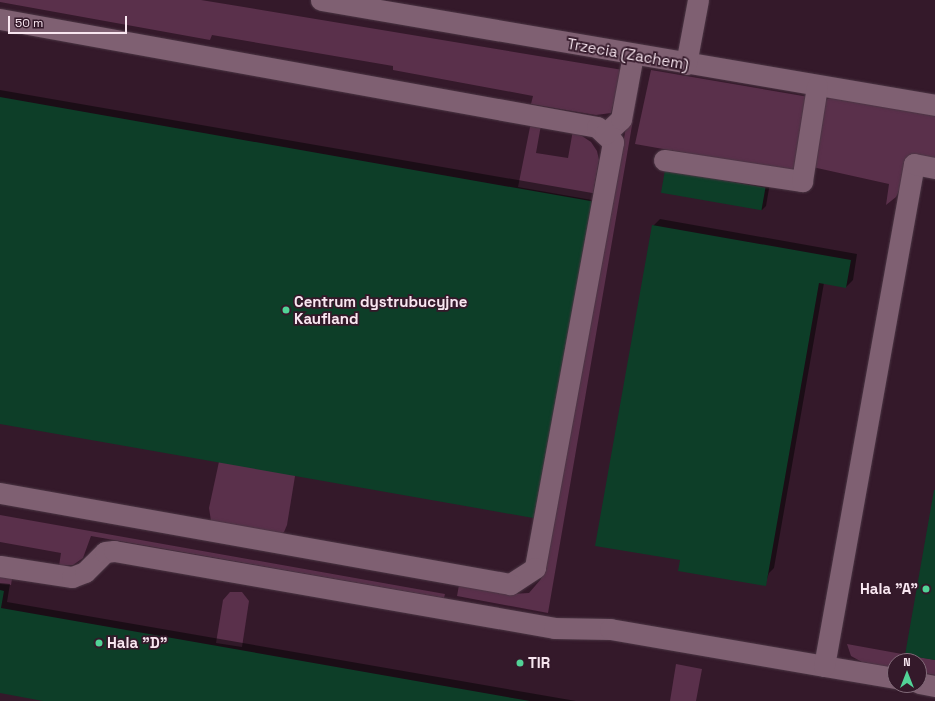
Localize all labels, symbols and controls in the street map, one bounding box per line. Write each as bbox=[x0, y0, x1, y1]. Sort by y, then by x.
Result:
scale bar bbox=[10, 8, 129, 34]
text: 50 m bbox=[15, 15, 43, 31]
street label: Trzecia (Zachem) bbox=[566, 34, 690, 74]
place label: Centrum dystrubucyjne Kaufland bbox=[294, 292, 467, 327]
marker: Centrum dystrubucyjne Kaufland bbox=[281, 305, 291, 315]
place label: Hala "A" bbox=[860, 580, 918, 598]
marker: Hala "A" bbox=[921, 584, 931, 594]
place label: Hala "D" bbox=[107, 634, 167, 652]
marker: Hala "D" bbox=[94, 638, 104, 648]
north arrow bbox=[887, 653, 927, 693]
place label: TIR bbox=[528, 654, 550, 672]
text: N bbox=[903, 655, 911, 669]
marker: TIR bbox=[515, 658, 525, 668]

